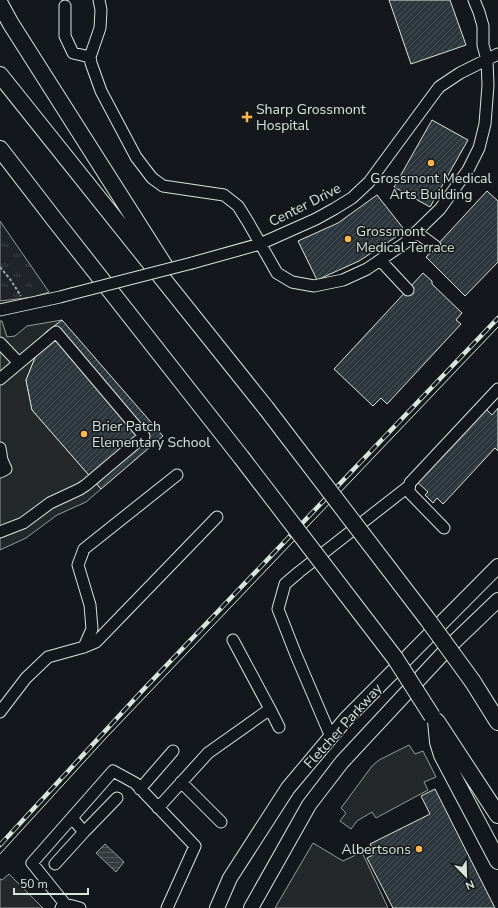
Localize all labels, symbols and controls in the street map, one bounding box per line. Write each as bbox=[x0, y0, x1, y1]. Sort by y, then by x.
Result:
place label: Sharp Grossmont Hospital bbox=[256, 100, 366, 135]
marker: Sharp Grossmont Hospital bbox=[241, 111, 253, 123]
marker: Grossmont Medical Arts Building bbox=[426, 158, 436, 168]
place label: Grossmont Medical Arts Building bbox=[370, 169, 493, 204]
street label: Center Drive bbox=[266, 179, 344, 231]
place label: Grossmont Medical Terrace bbox=[356, 222, 454, 257]
marker: Grossmont Medical Terrace bbox=[343, 234, 353, 244]
place label: Brier Patch Elementary School bbox=[92, 417, 211, 452]
marker: Brier Patch Elementary School bbox=[79, 429, 89, 439]
street label: Fletcher Parkway bbox=[300, 679, 387, 773]
place label: Albertsons bbox=[342, 840, 411, 859]
marker: Albertsons bbox=[414, 844, 424, 854]
north arrow bbox=[446, 856, 486, 896]
scale bar bbox=[14, 870, 88, 896]
text: 50 m bbox=[20, 876, 48, 892]
text: N bbox=[463, 876, 476, 893]

